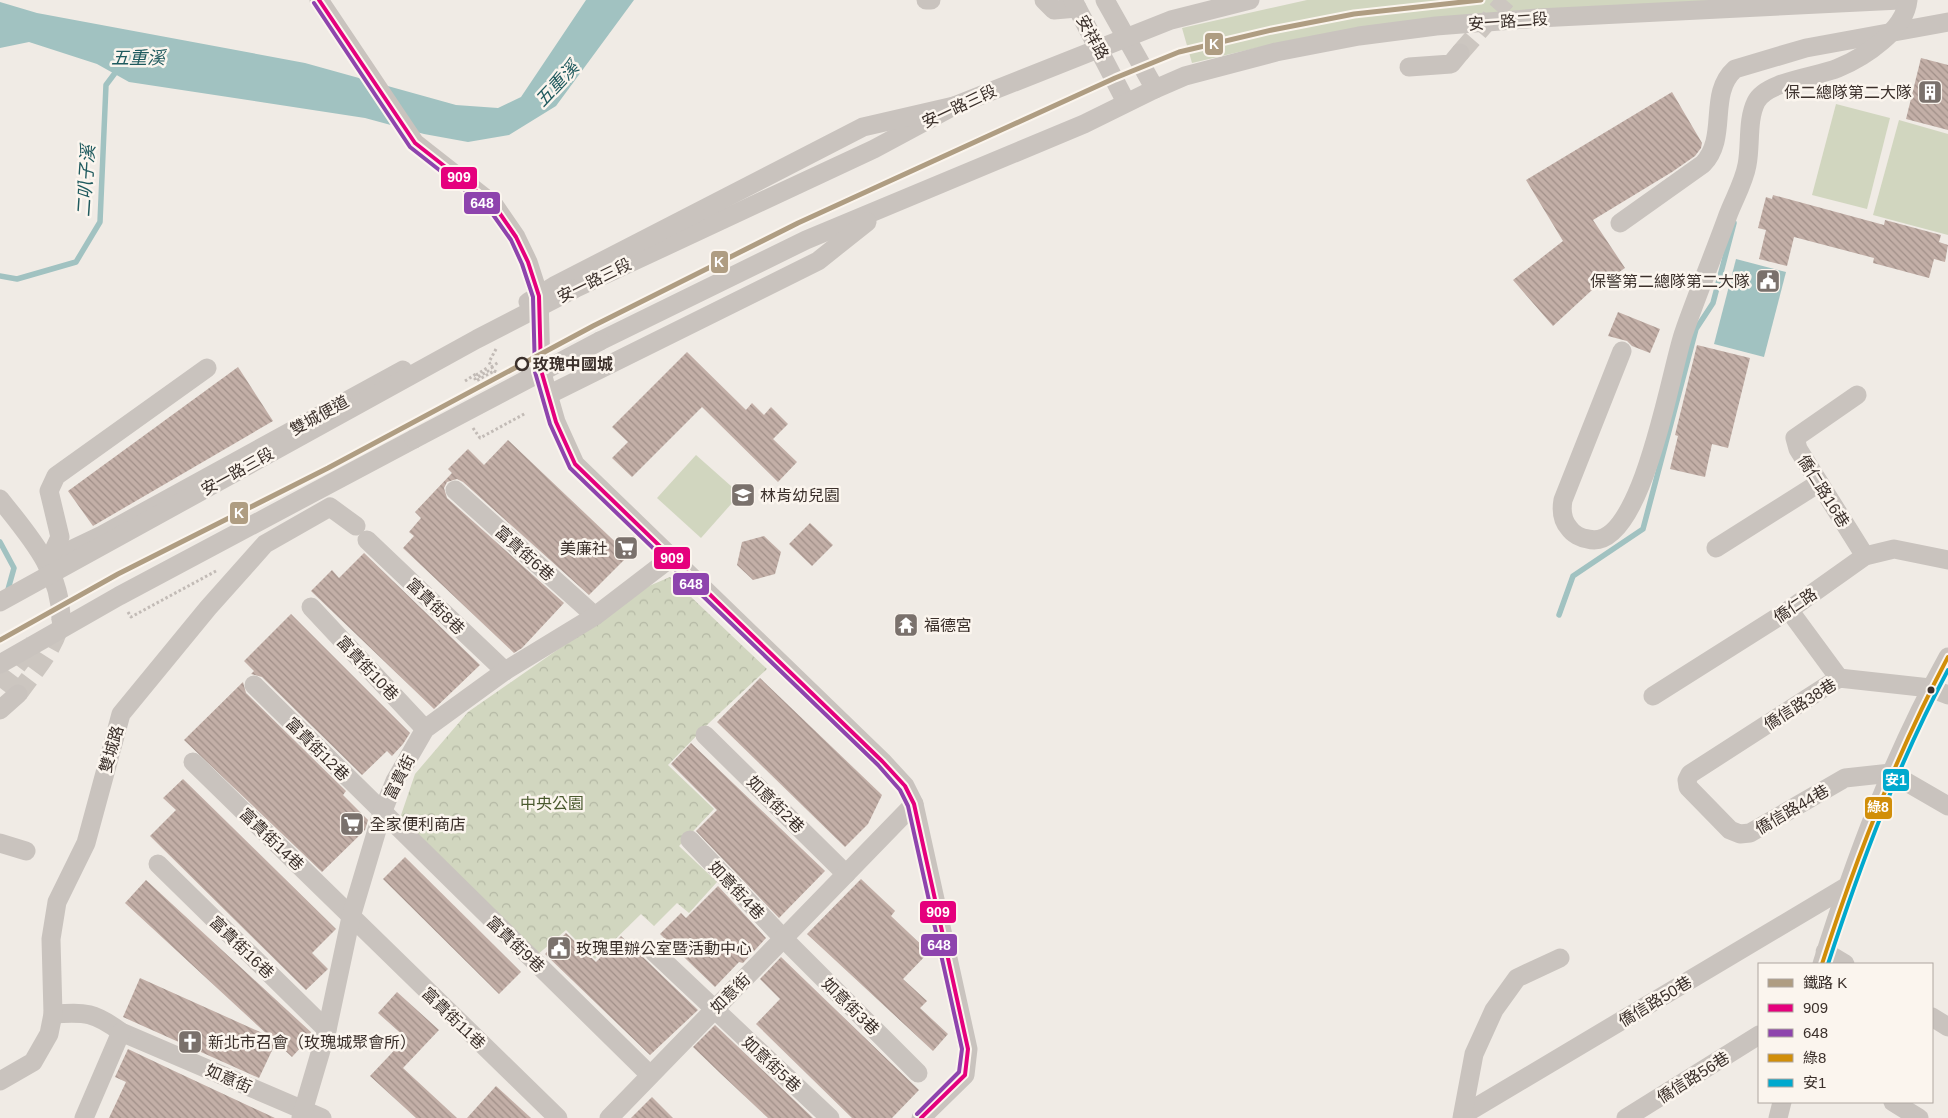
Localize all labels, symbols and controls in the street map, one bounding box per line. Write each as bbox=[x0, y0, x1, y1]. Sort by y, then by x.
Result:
street label: 安一路二段 bbox=[1468, 10, 1549, 33]
street label: 安祥路 bbox=[1073, 12, 1112, 62]
line badge: K bbox=[1204, 32, 1224, 56]
text: K bbox=[1209, 36, 1219, 52]
water label: 五重溪 bbox=[111, 48, 168, 68]
water label: 五重溪 bbox=[531, 55, 585, 111]
building icon: 保二總隊第二大隊 bbox=[1917, 79, 1943, 105]
street label: 安一路三段 bbox=[919, 82, 999, 131]
place label: 保二總隊第二大隊 bbox=[1784, 84, 1912, 101]
water label: 二叭子溪 bbox=[74, 141, 99, 218]
line badge: 909 bbox=[440, 166, 478, 190]
text: 909 bbox=[447, 169, 471, 185]
line badge: 648 bbox=[463, 191, 501, 215]
text: 648 bbox=[470, 195, 494, 211]
line badge: K bbox=[710, 250, 729, 274]
text: K bbox=[714, 254, 724, 270]
street label: 安一路三段 bbox=[555, 255, 634, 306]
public building icon: 保警第二總隊第二大隊 bbox=[1755, 268, 1781, 294]
place label: 保警第二總隊第二大隊 bbox=[1590, 273, 1750, 290]
place label: 玫瑰中國城 bbox=[533, 355, 613, 373]
marker: 玫瑰中國城 bbox=[515, 357, 529, 371]
street label: 雙城便道 bbox=[287, 392, 351, 438]
street label: 安一路三段 bbox=[198, 445, 276, 498]
street label: 僑仁路16巷 bbox=[1795, 452, 1852, 530]
school or university icon: 林肯幼兒園 bbox=[730, 482, 756, 508]
place label: 林肯幼兒園 bbox=[760, 487, 840, 504]
line badge: K bbox=[229, 501, 249, 525]
text: K bbox=[234, 505, 244, 521]
street label: 富貴街6巷 bbox=[492, 523, 557, 584]
supermarket icon: 美廉社 bbox=[613, 535, 639, 561]
place label: 美廉社 bbox=[560, 540, 608, 557]
line badge: 909 bbox=[653, 546, 691, 570]
text: 909 bbox=[660, 550, 684, 566]
line badge: 648 bbox=[672, 572, 710, 596]
street label: 富貴街8巷 bbox=[404, 575, 468, 638]
text: 648 bbox=[679, 576, 703, 592]
street label: 僑仁路 bbox=[1771, 585, 1820, 626]
temple icon: 福德宮 bbox=[893, 612, 919, 638]
place label: 福德宮 bbox=[924, 617, 972, 634]
street label: 富貴街10巷 bbox=[334, 633, 402, 704]
street label: 僑信路38巷 bbox=[1761, 676, 1839, 733]
unlabelled marker bbox=[1926, 685, 1936, 695]
street label: 富貴街12巷 bbox=[283, 714, 353, 784]
street label: 雙城路 bbox=[97, 724, 126, 775]
street label: 富貴街 bbox=[381, 752, 418, 802]
line badge: 安1 bbox=[1882, 768, 1910, 792]
text: 安1 bbox=[1885, 772, 1907, 788]
street label: 如意街2巷 bbox=[744, 773, 807, 836]
street label: 僑信路44巷 bbox=[1753, 782, 1832, 837]
park label: 中央公園 bbox=[520, 795, 584, 812]
line badge: 綠8 bbox=[1864, 796, 1893, 820]
text: 綠8 bbox=[1867, 799, 1889, 815]
street label: 富貴街14巷 bbox=[236, 805, 307, 874]
supermarket icon: 全家便利商店 bbox=[339, 811, 365, 837]
place label: 全家便利商店 bbox=[370, 816, 466, 833]
street label: 如意街4巷 bbox=[706, 858, 768, 923]
line badge: 909 bbox=[919, 900, 957, 924]
text: 909 bbox=[926, 904, 950, 920]
street label: 富貴街16巷 bbox=[206, 913, 277, 982]
street label: 富貴街9巷 bbox=[484, 913, 548, 976]
line badge: 648 bbox=[920, 933, 958, 957]
public building icon: 玫瑰里辦公室暨活動中心 bbox=[546, 935, 572, 961]
text: 648 bbox=[927, 937, 951, 953]
place label: 玫瑰里辦公室暨活動中心 bbox=[576, 939, 752, 957]
legend bbox=[1758, 963, 1933, 1103]
street label: 如意街 bbox=[707, 970, 753, 1016]
street label: 僑信路50巷 bbox=[1616, 973, 1695, 1030]
text: 鐵路 K bbox=[1803, 974, 1847, 991]
street label: 如意街3巷 bbox=[819, 975, 882, 1038]
street label: 富貴街11巷 bbox=[419, 984, 489, 1052]
text: 909 bbox=[1803, 999, 1828, 1016]
text: 648 bbox=[1803, 1024, 1828, 1041]
church icon: 新北市召會（玫瑰城聚會所） bbox=[177, 1029, 203, 1055]
place label: 新北市召會（玫瑰城聚會所） bbox=[208, 1033, 416, 1051]
street label: 如意街5巷 bbox=[739, 1033, 804, 1095]
street label: 僑信路56巷 bbox=[1654, 1049, 1732, 1106]
text: 綠8 bbox=[1803, 1049, 1826, 1066]
street label: 如意街 bbox=[203, 1061, 254, 1096]
text: 安1 bbox=[1803, 1074, 1826, 1091]

